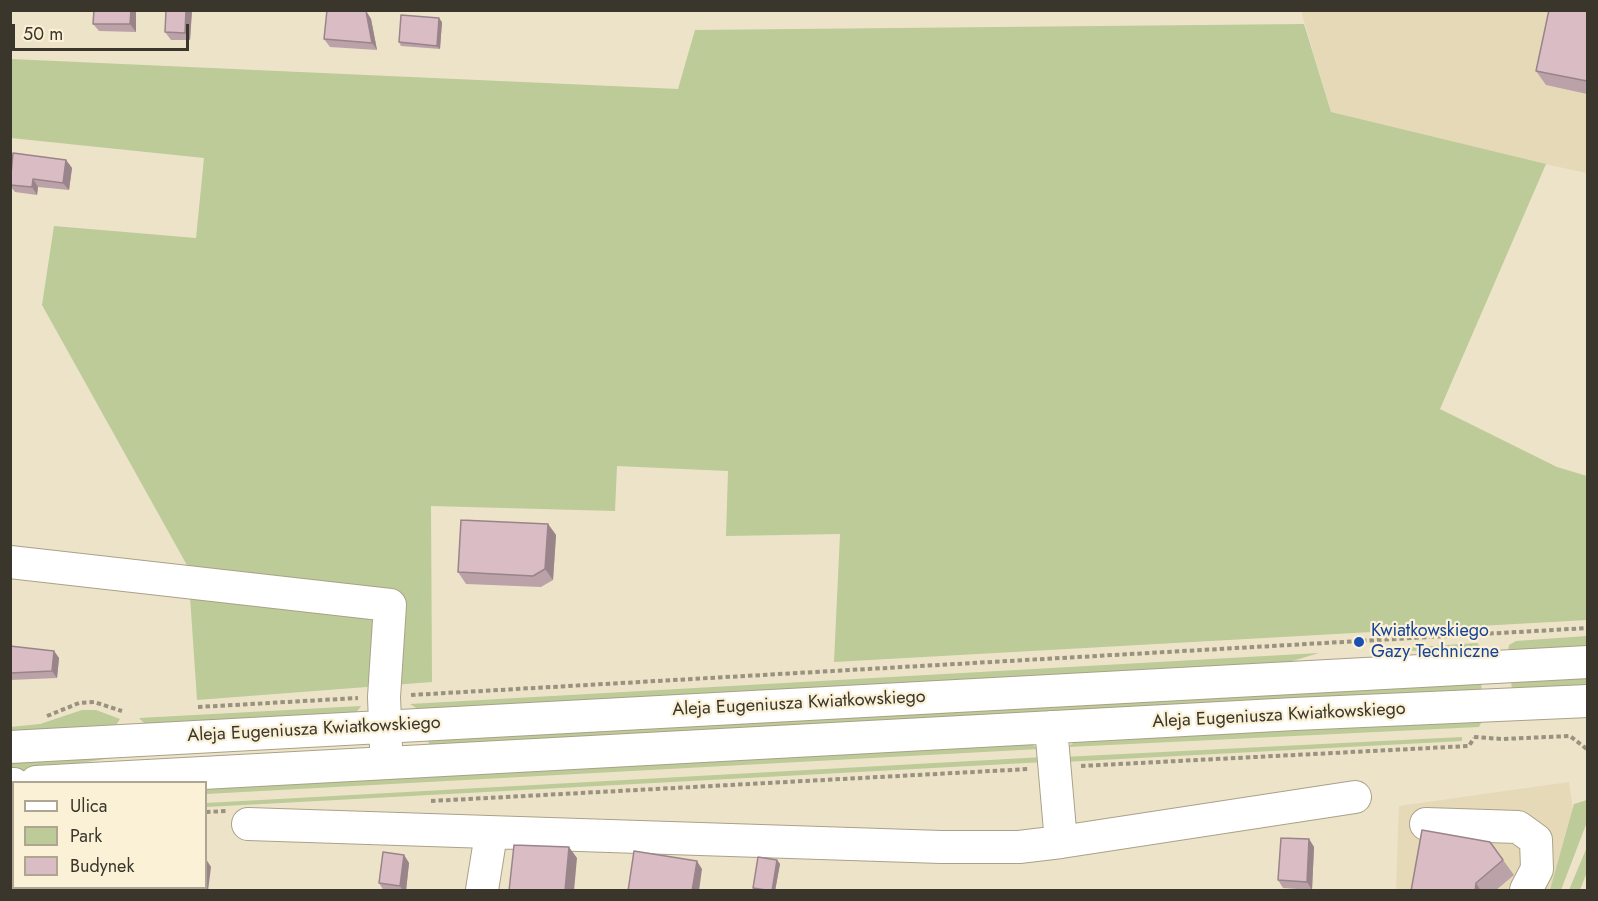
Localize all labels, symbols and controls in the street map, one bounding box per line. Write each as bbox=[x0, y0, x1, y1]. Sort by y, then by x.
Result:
scale bar bbox=[15, 12, 192, 50]
text: 50 m bbox=[23, 21, 63, 47]
place label: Kwiatkowskiego Gazy Techniczne bbox=[1371, 621, 1499, 664]
marker: Kwiatkowskiego Gazy Techniczne bbox=[1352, 635, 1366, 649]
street label: Aleja Eugeniusza Kwiatkowskiego bbox=[672, 687, 926, 721]
street label: Aleja Eugeniusza Kwiatkowskiego bbox=[1152, 699, 1406, 733]
street label: Aleja Eugeniusza Kwiatkowskiego bbox=[187, 713, 441, 747]
legend bbox=[12, 781, 207, 889]
text: Ulica bbox=[70, 793, 107, 819]
text: Park bbox=[70, 823, 102, 849]
text: Budynek bbox=[70, 853, 134, 879]

